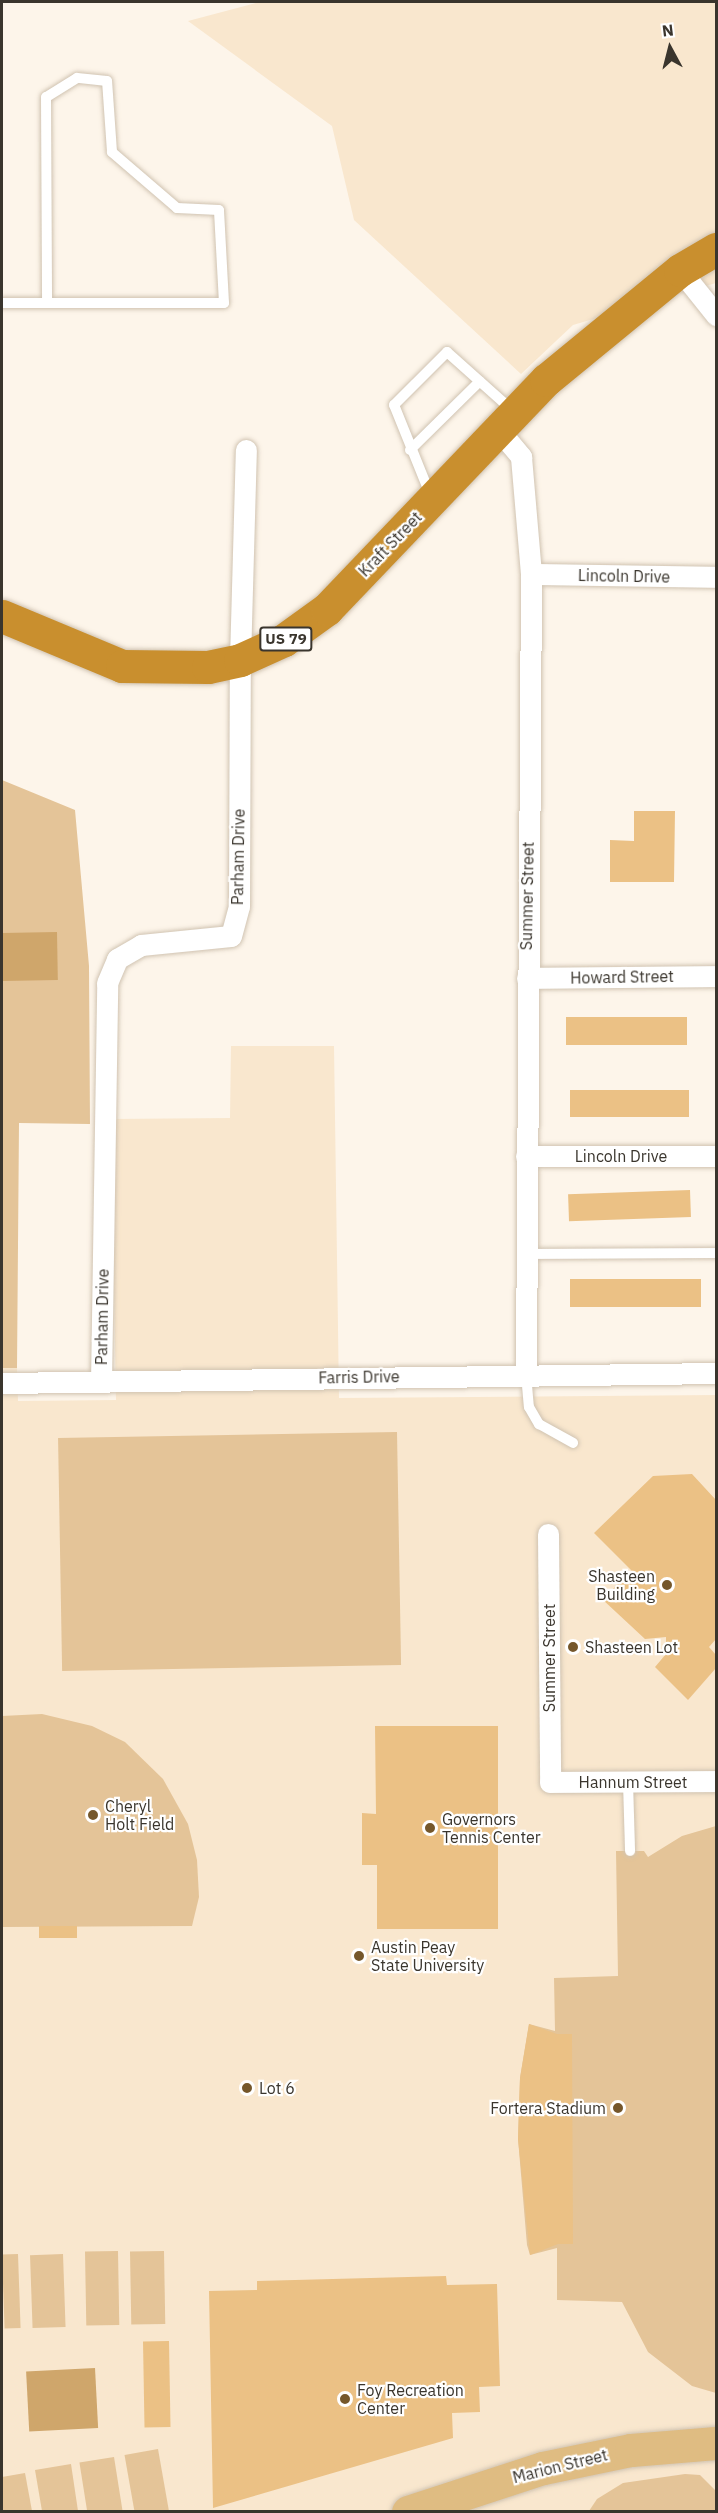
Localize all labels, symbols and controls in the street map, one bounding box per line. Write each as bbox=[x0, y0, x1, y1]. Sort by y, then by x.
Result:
north arrow bbox=[640, 18, 700, 78]
text: N bbox=[661, 20, 675, 41]
street label: Kraft Street bbox=[354, 508, 426, 580]
street label: Lincoln Drive bbox=[578, 566, 670, 586]
road number: US 79 bbox=[259, 627, 313, 651]
street label: Parham Drive bbox=[228, 809, 248, 905]
street label: Summer Street bbox=[516, 842, 538, 950]
street label: Howard Street bbox=[570, 966, 674, 988]
street label: Lincoln Drive bbox=[575, 1146, 667, 1166]
street label: Parham Drive bbox=[92, 1269, 112, 1365]
street label: Farris Drive bbox=[318, 1367, 400, 1387]
place label: Shasteen Building bbox=[588, 1566, 655, 1604]
marker: Shasteen Building bbox=[660, 1578, 674, 1592]
street label: Summer Street bbox=[539, 1604, 559, 1712]
place label: Shasteen Lot bbox=[585, 1637, 678, 1657]
marker: Shasteen Lot bbox=[566, 1640, 580, 1654]
street label: Hannum Street bbox=[579, 1772, 687, 1792]
place label: Cheryl Holt Field bbox=[105, 1796, 174, 1834]
marker: Cheryl Holt Field bbox=[86, 1808, 100, 1822]
place label: Governors Tennis Center bbox=[442, 1809, 541, 1847]
marker: Governors Tennis Center bbox=[423, 1821, 437, 1835]
place label: Austin Peay State University bbox=[371, 1937, 484, 1975]
marker: Austin Peay State University bbox=[352, 1949, 366, 1963]
place label: Lot 6 bbox=[259, 2078, 295, 2098]
marker: Lot 6 bbox=[240, 2081, 254, 2095]
place label: Fortera Stadium bbox=[490, 2098, 606, 2118]
marker: Fortera Stadium bbox=[611, 2101, 625, 2115]
place label: Foy Recreation Center bbox=[357, 2380, 464, 2418]
marker: Foy Recreation Center bbox=[338, 2392, 352, 2406]
street label: Marion Street bbox=[511, 2445, 609, 2487]

